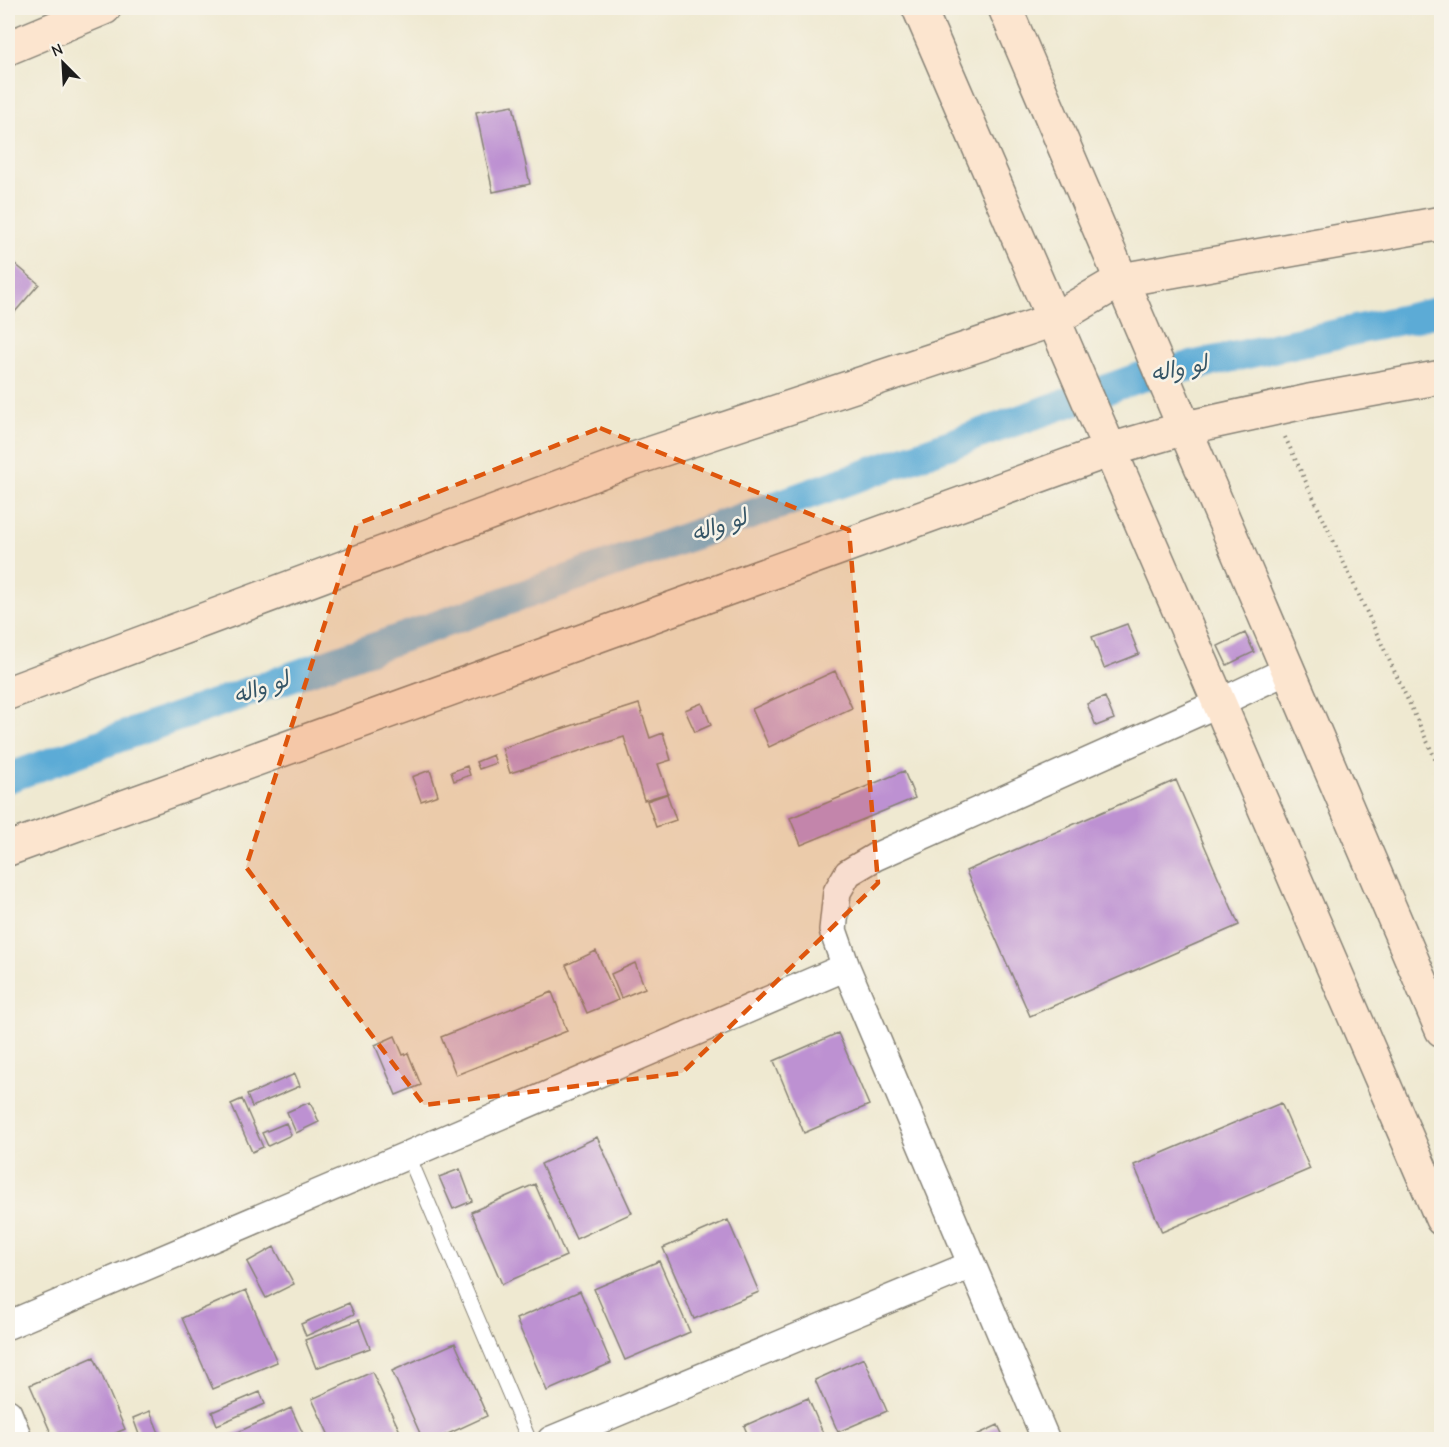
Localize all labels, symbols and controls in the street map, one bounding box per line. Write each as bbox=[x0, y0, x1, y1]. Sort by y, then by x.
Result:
north arrow bbox=[33, 33, 93, 93]
text: N bbox=[49, 40, 66, 61]
water label: لو واله bbox=[1148, 350, 1213, 389]
water label: لو واله bbox=[688, 504, 753, 549]
water label: لو واله bbox=[230, 666, 295, 711]

